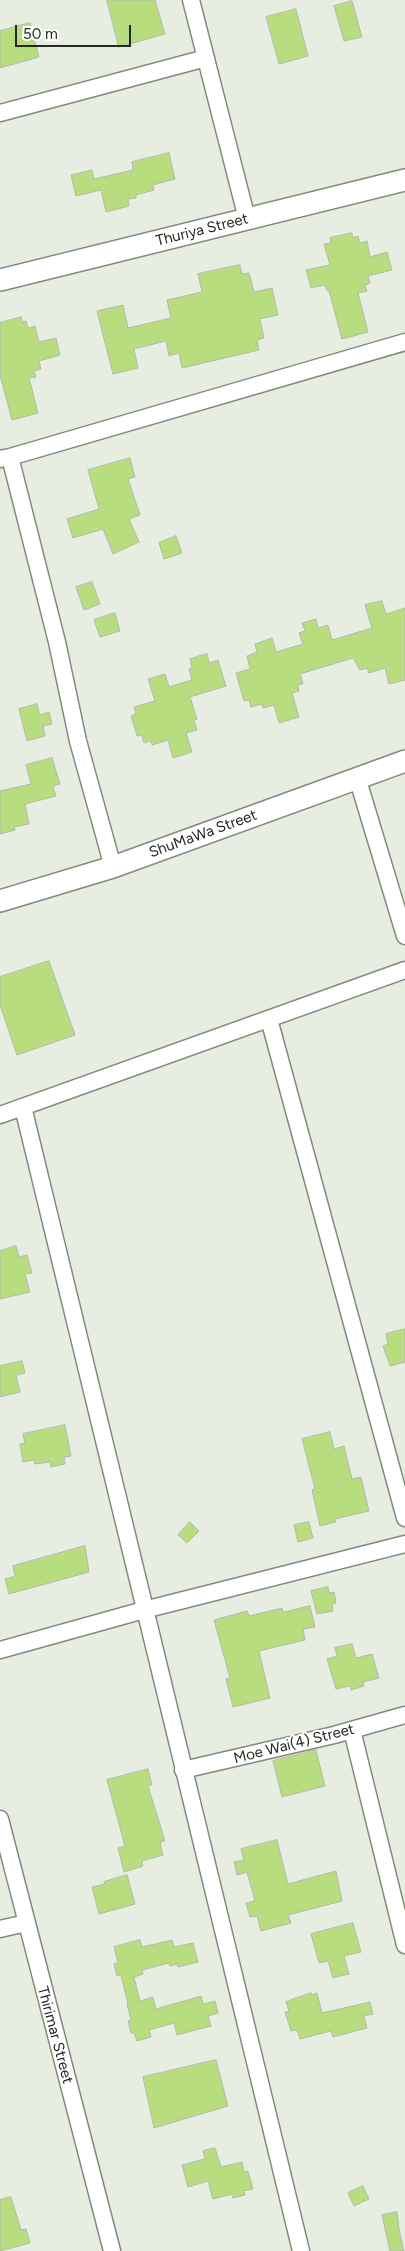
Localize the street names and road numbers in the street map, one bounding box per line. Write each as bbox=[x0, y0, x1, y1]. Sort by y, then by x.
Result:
street label: Thuriya Street bbox=[154, 210, 250, 250]
street label: ShuMaWa Street bbox=[147, 806, 259, 862]
street label: Moe Wai(4) Street bbox=[232, 1720, 356, 1768]
street label: Thirimar Street bbox=[33, 1984, 77, 2086]

